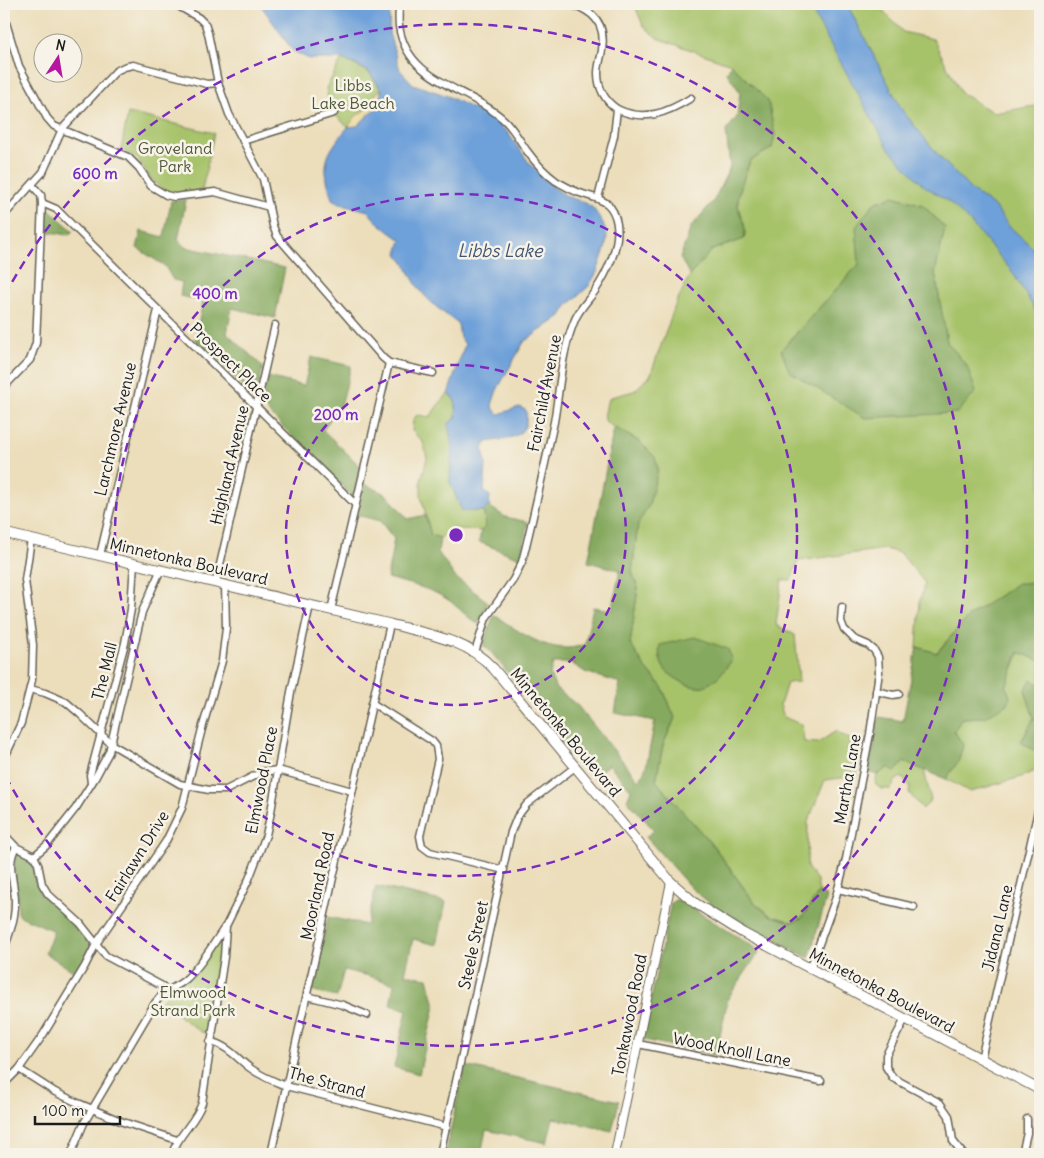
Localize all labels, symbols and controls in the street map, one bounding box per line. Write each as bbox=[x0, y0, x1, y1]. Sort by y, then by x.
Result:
north arrow bbox=[32, 32, 82, 82]
text: N bbox=[54, 35, 67, 55]
park label: Libbs Lake Beach bbox=[311, 75, 395, 113]
park label: Groveland Park bbox=[138, 138, 212, 176]
text: 600 m bbox=[72, 164, 118, 183]
water label: Libbs Lake bbox=[458, 239, 544, 262]
text: 400 m bbox=[192, 284, 238, 303]
street label: Prospect Place bbox=[186, 318, 276, 406]
street label: Fairchild Avenue bbox=[523, 333, 565, 453]
street label: Larchmore Avenue bbox=[90, 360, 140, 498]
street label: Highland Avenue bbox=[206, 403, 252, 527]
text: 200 m bbox=[314, 405, 358, 424]
centre of rings bbox=[447, 526, 465, 544]
street label: Minnetonka Boulevard bbox=[108, 533, 270, 589]
street label: The Mall bbox=[87, 640, 121, 702]
street label: Minnetonka Boulevard bbox=[506, 664, 626, 800]
street label: Elmwood Place bbox=[241, 724, 281, 836]
street label: Martha Lane bbox=[829, 732, 865, 826]
street label: Fairlawn Drive bbox=[101, 807, 173, 905]
street label: Moorland Road bbox=[296, 830, 338, 942]
street label: Jidana Lane bbox=[977, 883, 1017, 973]
street label: Steele Street bbox=[454, 898, 492, 991]
street label: Minnetonka Boulevard bbox=[806, 943, 958, 1037]
street label: Tonkawood Road bbox=[607, 952, 651, 1078]
park label: Elmwood Strand Park bbox=[150, 982, 236, 1020]
street label: Wood Knoll Lane bbox=[671, 1028, 793, 1070]
street label: The Strand bbox=[287, 1062, 367, 1102]
scale bar bbox=[35, 1093, 120, 1125]
text: 100 m bbox=[42, 1101, 84, 1120]

